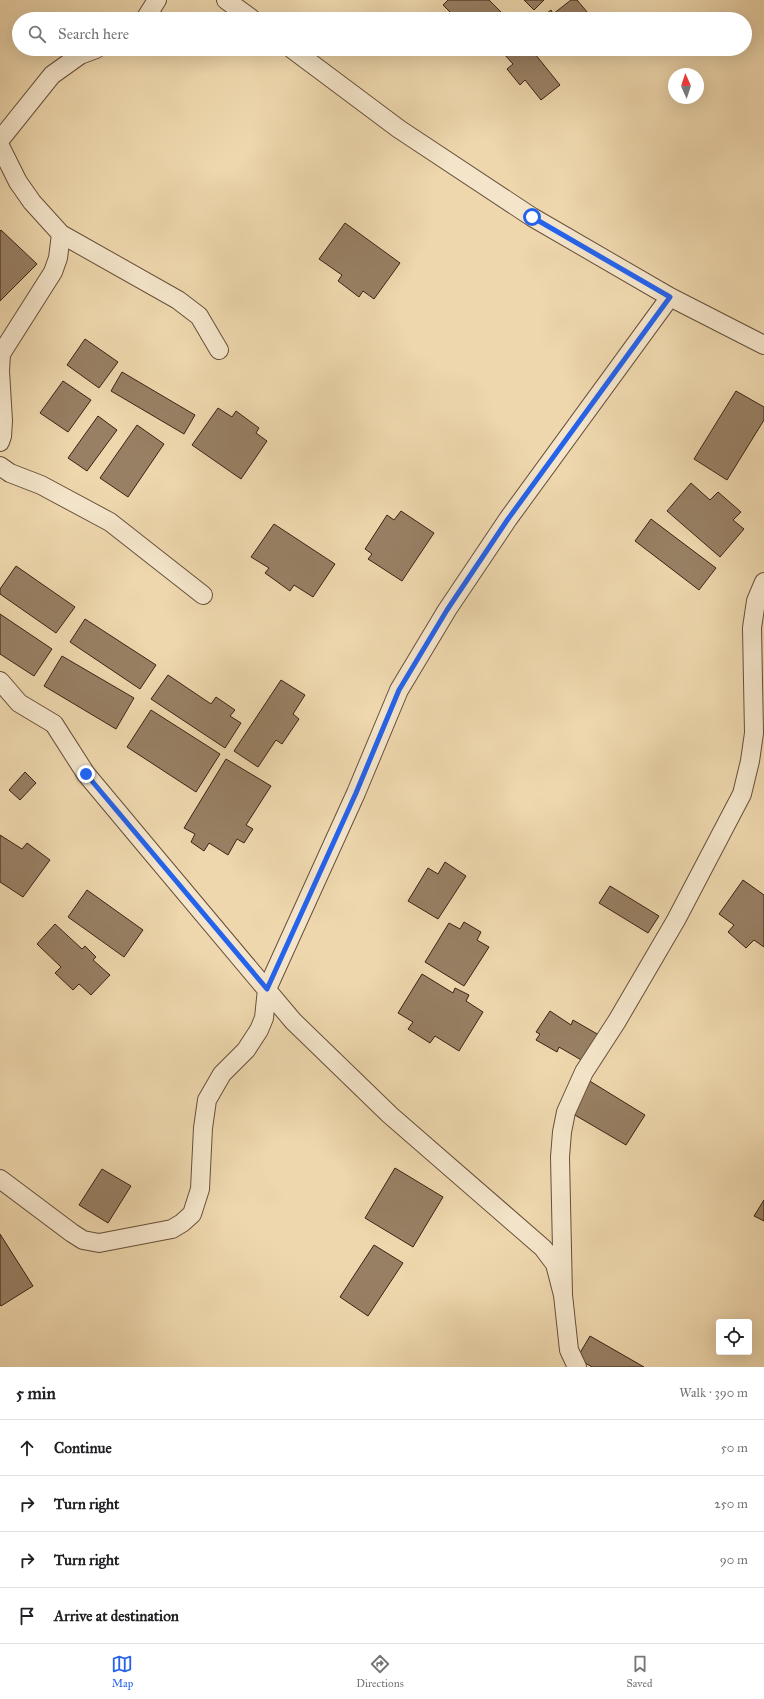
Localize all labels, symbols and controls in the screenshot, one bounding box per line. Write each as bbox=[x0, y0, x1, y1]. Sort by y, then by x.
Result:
search box bbox=[12, 12, 752, 56]
icon: search bbox=[26, 23, 48, 45]
text: Search here bbox=[58, 25, 129, 43]
north arrow bbox=[668, 68, 704, 104]
route start bbox=[523, 208, 541, 226]
route end bbox=[77, 765, 95, 783]
map controls bbox=[716, 1319, 752, 1355]
button: locate bbox=[716, 1319, 752, 1355]
text: 5 min bbox=[16, 1383, 56, 1404]
text: Walk · 390 m bbox=[679, 1385, 748, 1401]
icon: ahead bbox=[16, 1437, 38, 1459]
text: Continue bbox=[54, 1439, 112, 1457]
text: 50 m bbox=[721, 1440, 748, 1456]
icon: right bbox=[16, 1493, 38, 1515]
text: Turn right bbox=[54, 1495, 119, 1513]
text: 250 m bbox=[714, 1496, 748, 1512]
icon: right bbox=[16, 1549, 38, 1571]
text: Turn right bbox=[54, 1551, 119, 1569]
text: 90 m bbox=[720, 1552, 748, 1568]
icon: arrive bbox=[16, 1605, 38, 1627]
text: Arrive at destination bbox=[54, 1607, 179, 1625]
tab: Map bbox=[111, 1653, 133, 1690]
tab: Directions bbox=[356, 1653, 404, 1690]
tab: Saved bbox=[626, 1653, 653, 1690]

